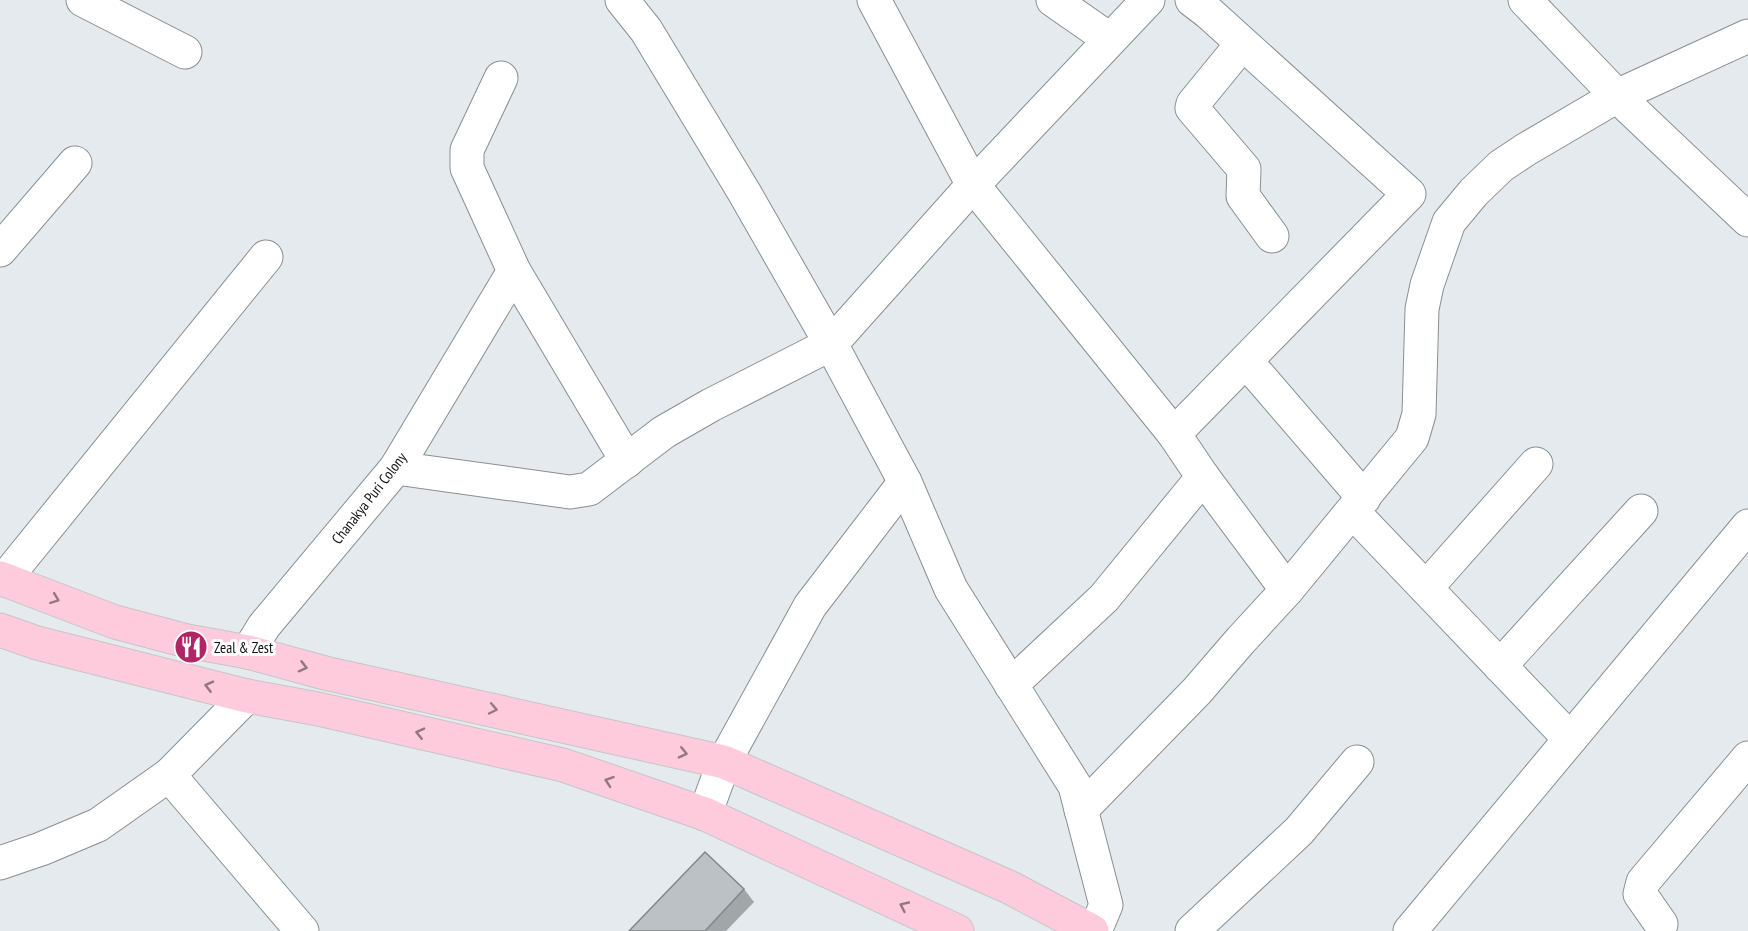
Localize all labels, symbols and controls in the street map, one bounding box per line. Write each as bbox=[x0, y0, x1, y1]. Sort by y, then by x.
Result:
street label: Chanakya Puri Colony bbox=[327, 448, 411, 548]
one-way arrow bbox=[48, 592, 59, 604]
restaurant icon: Zeal & Zest bbox=[173, 629, 209, 665]
place label: Zeal & Zest bbox=[214, 638, 273, 657]
one-way arrow bbox=[298, 659, 308, 672]
one-way arrow bbox=[205, 681, 215, 694]
one-way arrow bbox=[488, 702, 498, 715]
one-way arrow bbox=[415, 727, 425, 740]
one-way arrow bbox=[678, 745, 688, 758]
one-way arrow bbox=[604, 776, 615, 789]
one-way arrow bbox=[900, 902, 911, 914]

